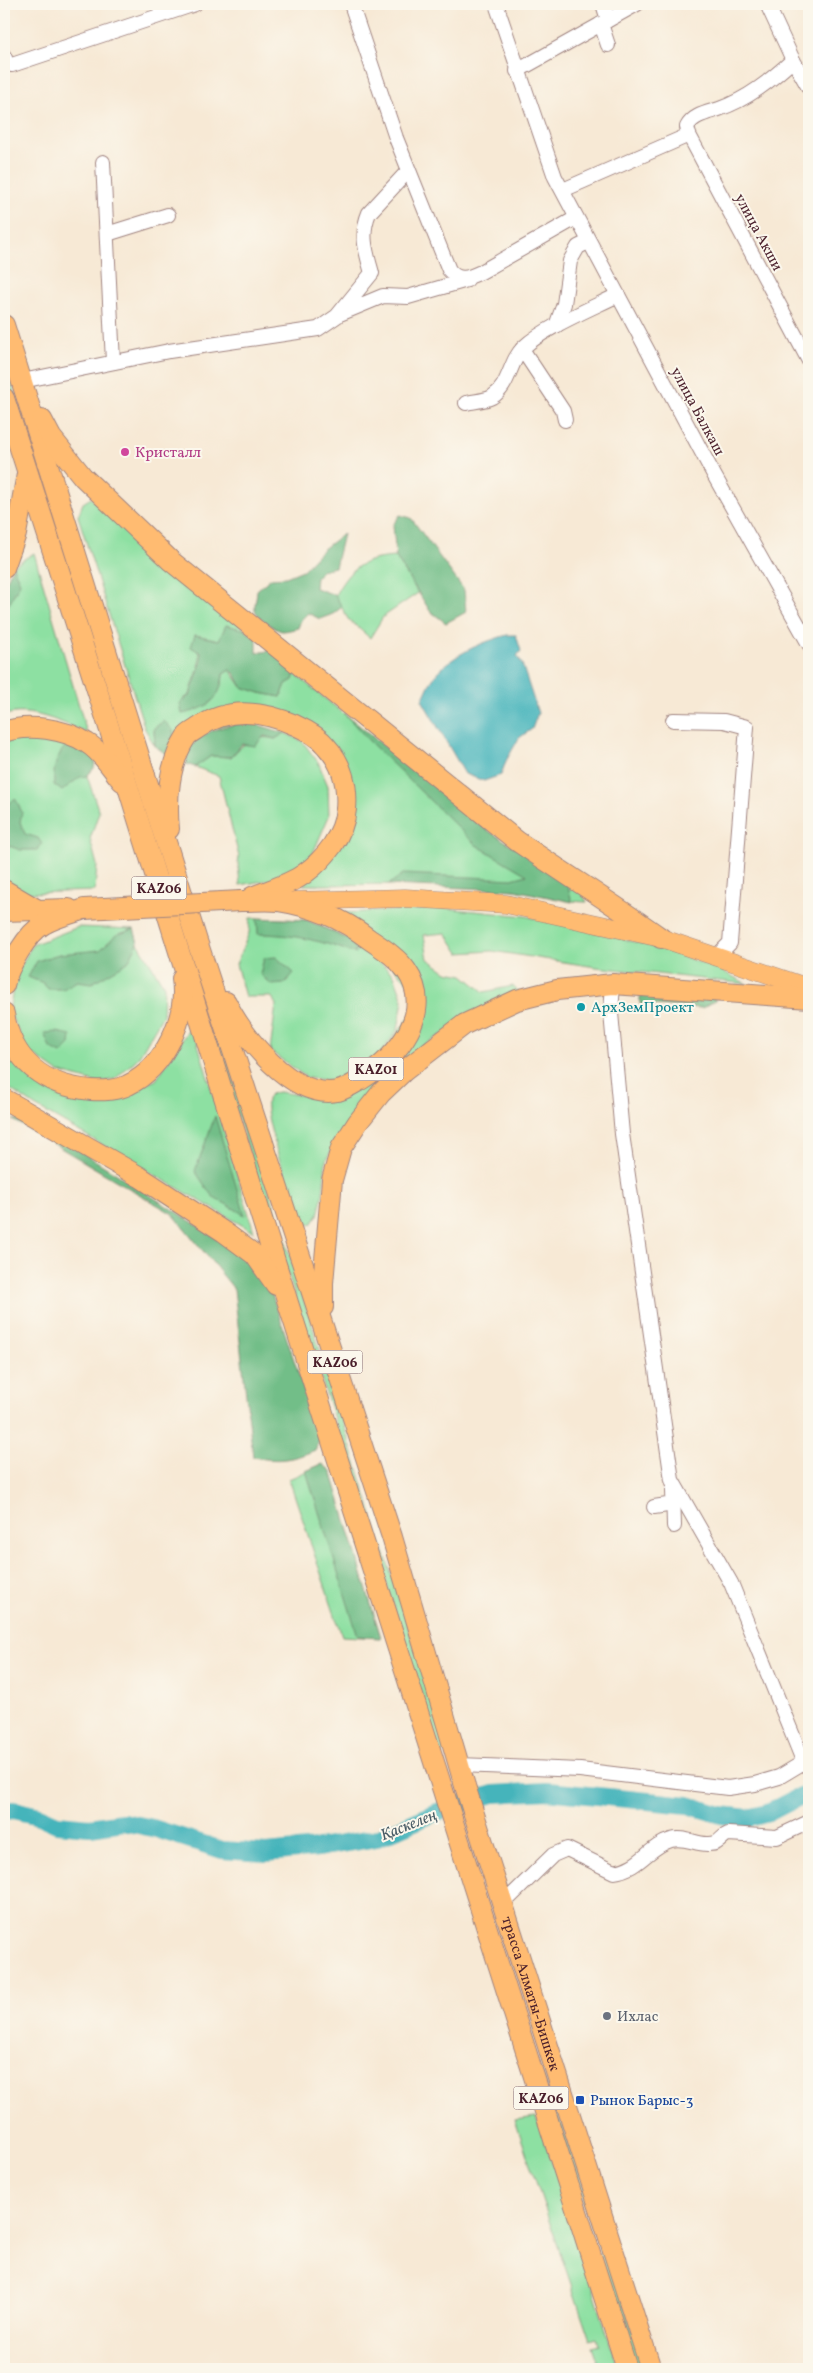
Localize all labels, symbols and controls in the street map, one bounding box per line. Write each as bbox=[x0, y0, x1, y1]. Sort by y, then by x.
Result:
street label: улица Акши bbox=[728, 190, 787, 275]
street label: улица Балкаш bbox=[664, 364, 729, 460]
place label: Кристалл bbox=[135, 443, 201, 464]
marker: Кристалл bbox=[119, 446, 131, 458]
road number: KАZ06 bbox=[132, 876, 186, 900]
place label: АрхЗемПроект bbox=[591, 998, 694, 1019]
marker: АрхЗемПроект bbox=[575, 1001, 587, 1013]
road number: KАZ01 bbox=[348, 1058, 404, 1080]
road number: KАZ06 bbox=[308, 1350, 362, 1374]
water label: Қаскелең bbox=[377, 1805, 440, 1847]
street label: трасса Алматы-Бишкек bbox=[495, 1914, 564, 2074]
place label: Ихлас bbox=[617, 2007, 659, 2028]
marker: Ихлас bbox=[601, 2010, 613, 2022]
road number: KАZ06 bbox=[514, 2086, 568, 2110]
place label: Рынок Барыс-3 bbox=[590, 2091, 694, 2112]
marker: Рынок Барыс-3 bbox=[574, 2094, 586, 2106]

